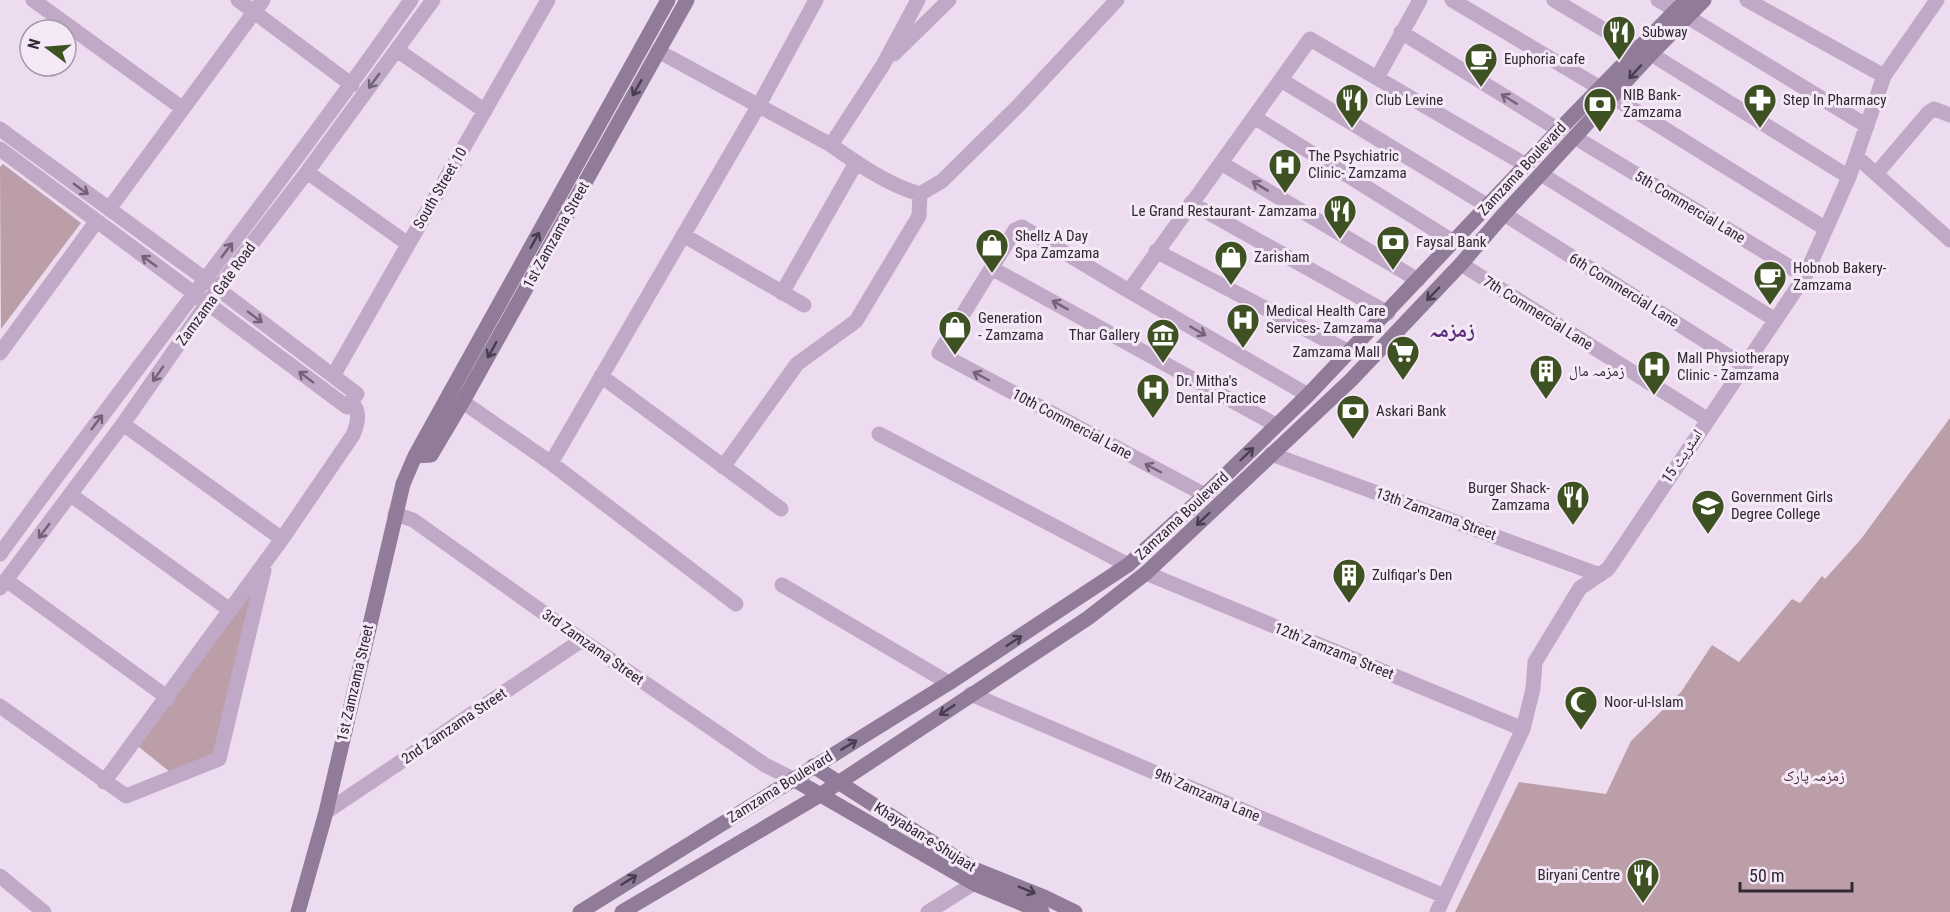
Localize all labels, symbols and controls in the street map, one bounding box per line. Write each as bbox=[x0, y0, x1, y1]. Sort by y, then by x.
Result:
restaurant icon: Subway bbox=[1601, 14, 1637, 61]
north arrow bbox=[18, 18, 78, 78]
place label: Subway bbox=[1642, 23, 1688, 41]
text: N bbox=[24, 37, 45, 51]
cafe icon: Euphoria cafe bbox=[1463, 41, 1499, 88]
place label: Euphoria cafe bbox=[1504, 50, 1585, 68]
one-way arrow bbox=[1628, 65, 1642, 80]
one-way arrow bbox=[367, 73, 380, 89]
one-way arrow bbox=[631, 79, 643, 96]
restaurant icon: Club Levine bbox=[1334, 82, 1370, 129]
pharmacy icon: Step In Pharmacy bbox=[1742, 82, 1778, 129]
bank icon: NIB Bank- Zamzama bbox=[1582, 86, 1618, 133]
place label: NIB Bank- Zamzama bbox=[1623, 86, 1682, 121]
place label: Club Levine bbox=[1375, 91, 1443, 109]
place label: Step In Pharmacy bbox=[1783, 91, 1887, 109]
one-way arrow bbox=[1501, 93, 1518, 106]
street label: Zamzama Boulevard bbox=[1474, 119, 1570, 219]
street label: South Street 10 bbox=[409, 144, 471, 232]
hospital icon: The Psychiatric Clinic- Zamzama bbox=[1267, 147, 1303, 194]
place label: The Psychiatric Clinic- Zamzama bbox=[1308, 147, 1407, 182]
street label: 5th Commercial Lane bbox=[1632, 167, 1748, 247]
street label: 1st Zamzama Street bbox=[519, 178, 593, 292]
one-way arrow bbox=[1252, 180, 1269, 192]
one-way arrow bbox=[72, 182, 88, 195]
restaurant icon: Le Grand Restaurant- Zamzama bbox=[1322, 193, 1358, 240]
place label: Le Grand Restaurant- Zamzama bbox=[1131, 202, 1317, 220]
bank icon: Faysal Bank bbox=[1375, 224, 1411, 271]
shop icon: Shellz A Day Spa Zamzama bbox=[974, 227, 1010, 274]
place label: Shellz A Day Spa Zamzama bbox=[1015, 227, 1099, 262]
one-way arrow bbox=[529, 232, 541, 249]
place label: Faysal Bank bbox=[1416, 233, 1487, 251]
street label: Zamzama Gate Road bbox=[173, 239, 259, 349]
shop icon: Zarisham bbox=[1213, 239, 1249, 286]
one-way arrow bbox=[221, 242, 234, 258]
place label: Zarisham bbox=[1254, 248, 1310, 266]
street label: 6th Commercial Lane bbox=[1566, 249, 1682, 331]
one-way arrow bbox=[142, 254, 158, 267]
cafe icon: Hobnob Bakery- Zamzama bbox=[1752, 259, 1788, 306]
place label: Hobnob Bakery- Zamzama bbox=[1793, 259, 1887, 294]
street label: 7th Commercial Lane bbox=[1480, 272, 1596, 354]
one-way arrow bbox=[1426, 286, 1440, 301]
one-way arrow bbox=[1051, 299, 1068, 311]
hospital icon: Medical Health Care Services- Zamzama bbox=[1225, 302, 1261, 349]
place label: Medical Health Care Services- Zamzama bbox=[1266, 302, 1385, 337]
shop icon: Generation - Zamzama bbox=[937, 309, 973, 356]
place label: Generation - Zamzama bbox=[978, 309, 1044, 344]
one-way arrow bbox=[246, 311, 262, 323]
museum icon: Thar Gallery bbox=[1145, 317, 1181, 364]
district label: زمزمہ bbox=[1429, 318, 1475, 342]
one-way arrow bbox=[1189, 325, 1206, 337]
place label: Thar Gallery bbox=[1069, 326, 1140, 344]
supermarket icon: Zamzama Mall bbox=[1385, 334, 1421, 381]
one-way arrow bbox=[486, 340, 497, 358]
place label: Zamzama Mall bbox=[1293, 343, 1380, 361]
hospital icon: Mall Physiotherapy Clinic - Zamzama bbox=[1636, 349, 1672, 396]
place label: Mall Physiotherapy Clinic - Zamzama bbox=[1677, 349, 1789, 384]
building icon: زمزمہ مال bbox=[1528, 353, 1564, 400]
place label: زمزمہ مال bbox=[1569, 362, 1625, 381]
one-way arrow bbox=[152, 365, 165, 381]
one-way arrow bbox=[973, 369, 991, 381]
one-way arrow bbox=[298, 371, 314, 383]
hospital icon: Dr. Mitha's Dental Practice bbox=[1135, 372, 1171, 419]
place label: Dr. Mitha's Dental Practice bbox=[1176, 372, 1266, 407]
street label: 10th Commercial Lane bbox=[1009, 385, 1135, 463]
bank icon: Askari Bank bbox=[1335, 393, 1371, 440]
place label: Askari Bank bbox=[1376, 402, 1447, 420]
one-way arrow bbox=[90, 414, 103, 430]
street label: اسٹریٹ 15 bbox=[1658, 426, 1706, 486]
one-way arrow bbox=[1239, 446, 1254, 461]
one-way arrow bbox=[1145, 462, 1163, 473]
street label: Zamzama Boulevard bbox=[1132, 468, 1232, 564]
place label: Burger Shack- Zamzama bbox=[1468, 479, 1550, 514]
restaurant icon: Burger Shack- Zamzama bbox=[1555, 479, 1591, 526]
street label: 13th Zamzama Street bbox=[1373, 484, 1499, 544]
school or university icon: Government Girls Degree College bbox=[1690, 488, 1726, 535]
place label: Government Girls Degree College bbox=[1731, 488, 1833, 523]
one-way arrow bbox=[1196, 511, 1211, 526]
one-way arrow bbox=[37, 523, 50, 539]
building icon: Zulfiqar's Den bbox=[1331, 557, 1367, 604]
place label: Zulfiqar's Den bbox=[1372, 566, 1452, 584]
street label: 3rd Zamzama Street bbox=[539, 605, 647, 689]
street label: 12th Zamzama Street bbox=[1272, 619, 1396, 683]
street label: 1st Zamzama Street bbox=[333, 623, 377, 743]
one-way arrow bbox=[1005, 634, 1022, 646]
street label: 2nd Zamzama Street bbox=[398, 684, 510, 768]
mosque icon: Noor-ul-Islam bbox=[1563, 684, 1599, 731]
place label: Noor-ul-Islam bbox=[1604, 693, 1684, 711]
one-way arrow bbox=[939, 704, 956, 716]
one-way arrow bbox=[840, 738, 857, 750]
street label: Zamzama Boulevard bbox=[724, 747, 836, 827]
street label: 9th Zamzama Lane bbox=[1151, 765, 1263, 825]
park label: زمزمہ پارک bbox=[1783, 767, 1845, 785]
street label: Khayaban-e-Shujaat bbox=[871, 798, 979, 876]
scale bar bbox=[1740, 855, 1852, 893]
restaurant icon: Biryani Centre bbox=[1625, 857, 1661, 904]
text: 50 m bbox=[1749, 865, 1784, 886]
place label: Biryani Centre bbox=[1537, 866, 1620, 884]
one-way arrow bbox=[620, 874, 637, 886]
one-way arrow bbox=[1017, 885, 1035, 896]

